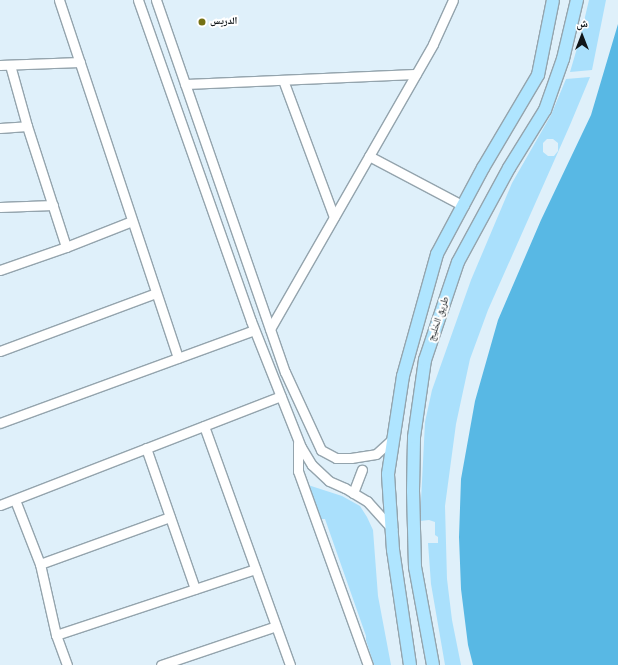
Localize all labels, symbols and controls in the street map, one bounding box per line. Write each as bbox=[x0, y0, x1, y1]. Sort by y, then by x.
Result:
place label: الدريس bbox=[210, 16, 237, 28]
north arrow bbox=[562, 16, 602, 56]
marker: الدريس bbox=[197, 17, 207, 27]
text: ش bbox=[576, 17, 588, 30]
street label: طريق الخليج bbox=[426, 295, 452, 343]

